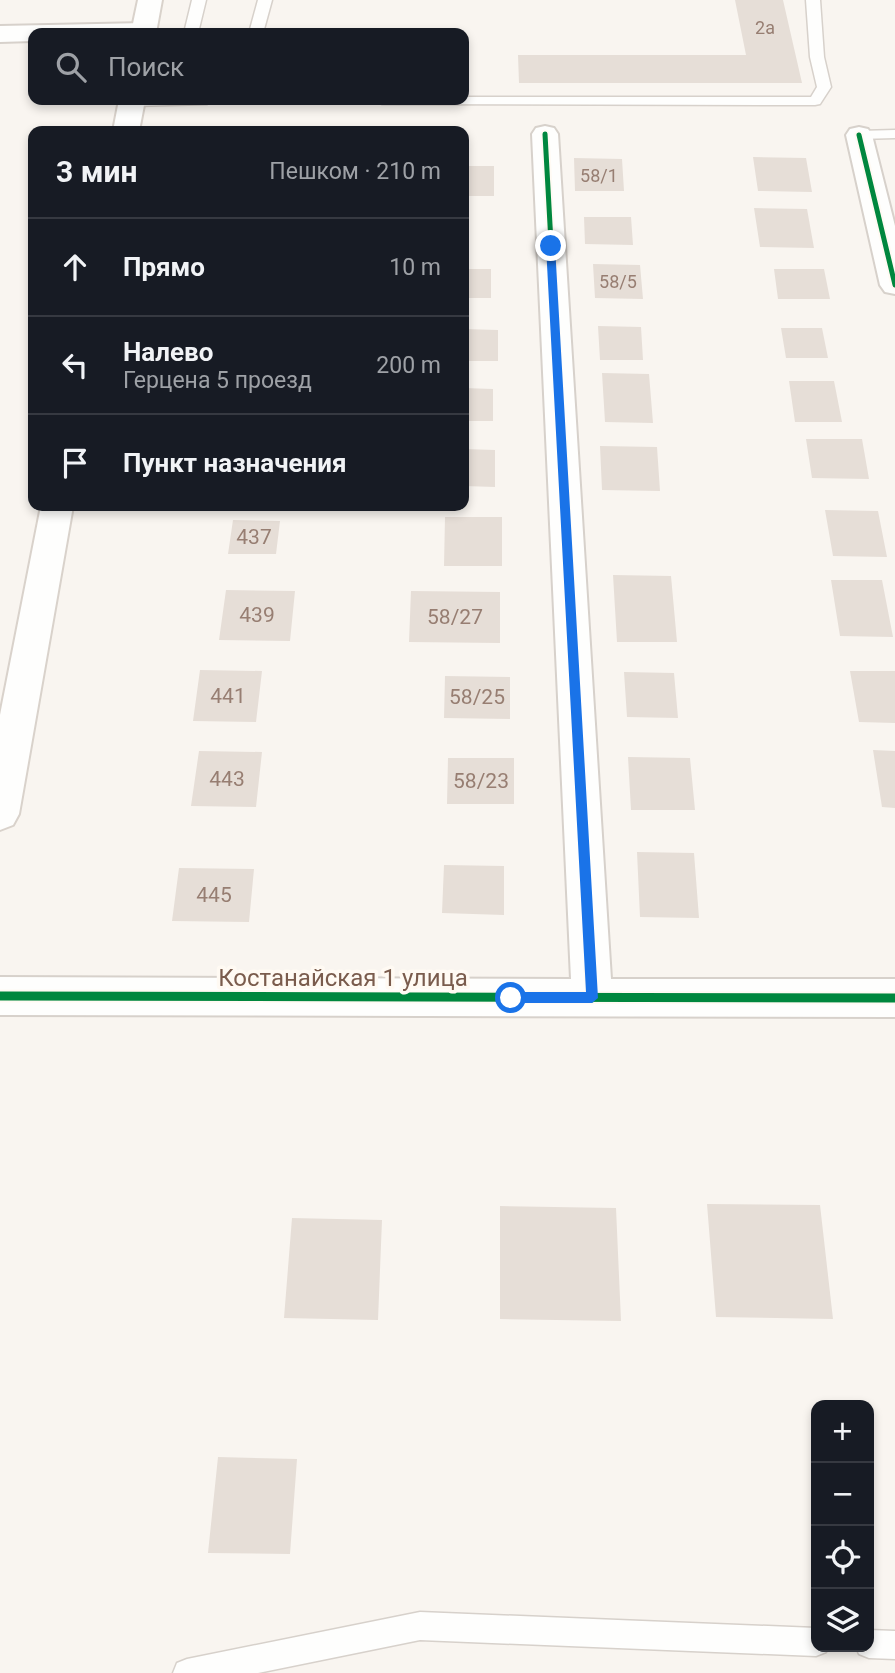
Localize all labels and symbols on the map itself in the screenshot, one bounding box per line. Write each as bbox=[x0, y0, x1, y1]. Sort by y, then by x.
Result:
house number: 2а bbox=[755, 17, 775, 38]
house number: 58/1 bbox=[580, 165, 618, 186]
route end bbox=[535, 230, 566, 261]
house number: 58/5 bbox=[599, 271, 637, 292]
house number: 437 bbox=[236, 525, 272, 549]
house number: 439 bbox=[239, 603, 275, 627]
house number: 58/27 bbox=[427, 605, 483, 629]
house number: 441 bbox=[210, 684, 246, 708]
house number: 58/25 bbox=[449, 685, 505, 709]
house number: 443 bbox=[209, 767, 245, 791]
house number: 58/23 bbox=[453, 769, 509, 793]
house number: 445 bbox=[196, 883, 232, 907]
street label: Костанайская 1 улица bbox=[218, 964, 468, 992]
route start bbox=[495, 982, 526, 1013]

